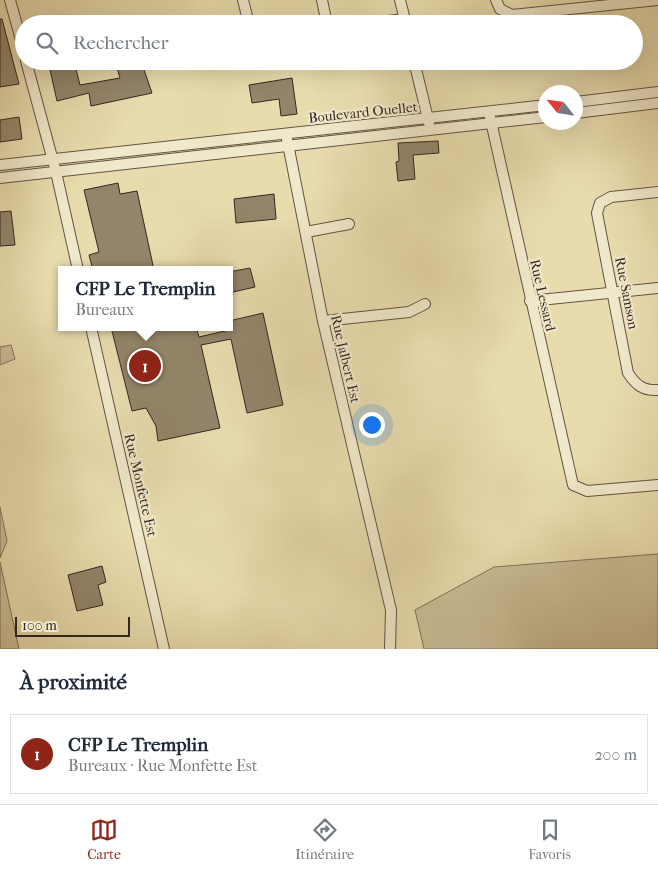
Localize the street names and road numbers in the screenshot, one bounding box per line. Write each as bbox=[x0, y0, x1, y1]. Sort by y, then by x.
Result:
street label: Boulevard Ouellet bbox=[308, 98, 418, 127]
street label: Rue Samson bbox=[611, 255, 642, 331]
street label: Rue Lessard bbox=[526, 257, 559, 333]
street label: Rue Jalbert Est bbox=[327, 313, 364, 405]
street label: Rue Monfette Est bbox=[120, 432, 161, 538]

